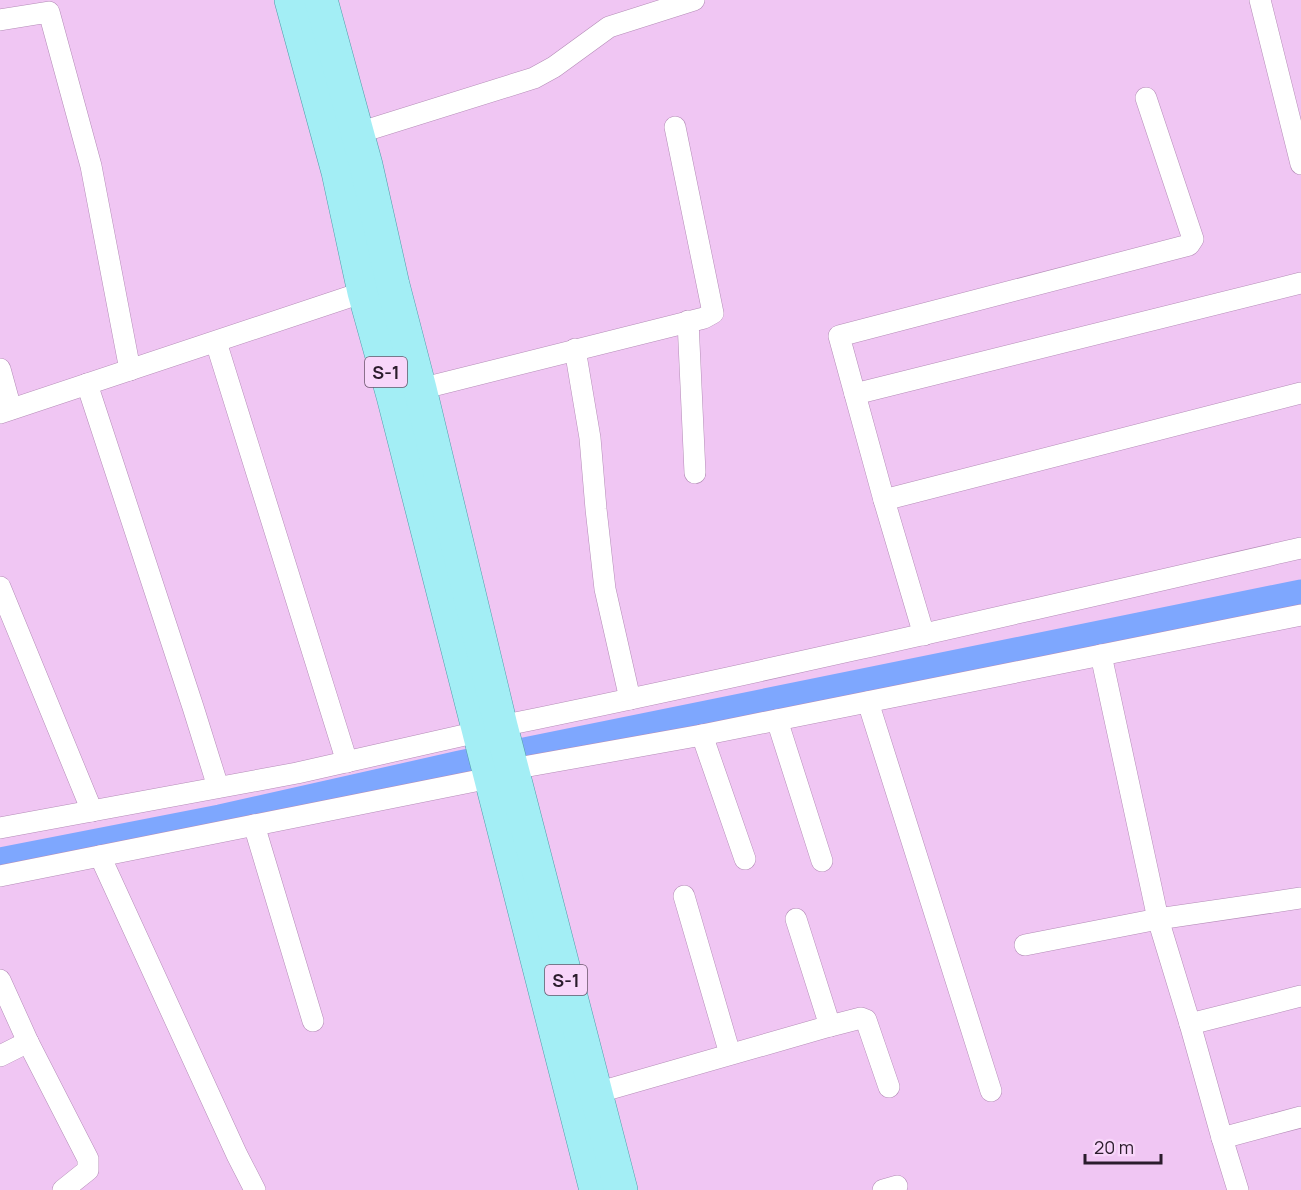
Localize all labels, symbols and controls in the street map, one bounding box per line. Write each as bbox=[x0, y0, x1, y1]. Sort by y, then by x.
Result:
road number: S-1 bbox=[365, 357, 407, 387]
road number: S-1 bbox=[545, 965, 587, 995]
scale bar bbox=[1085, 1127, 1162, 1165]
text: 20 m bbox=[1094, 1135, 1134, 1159]

